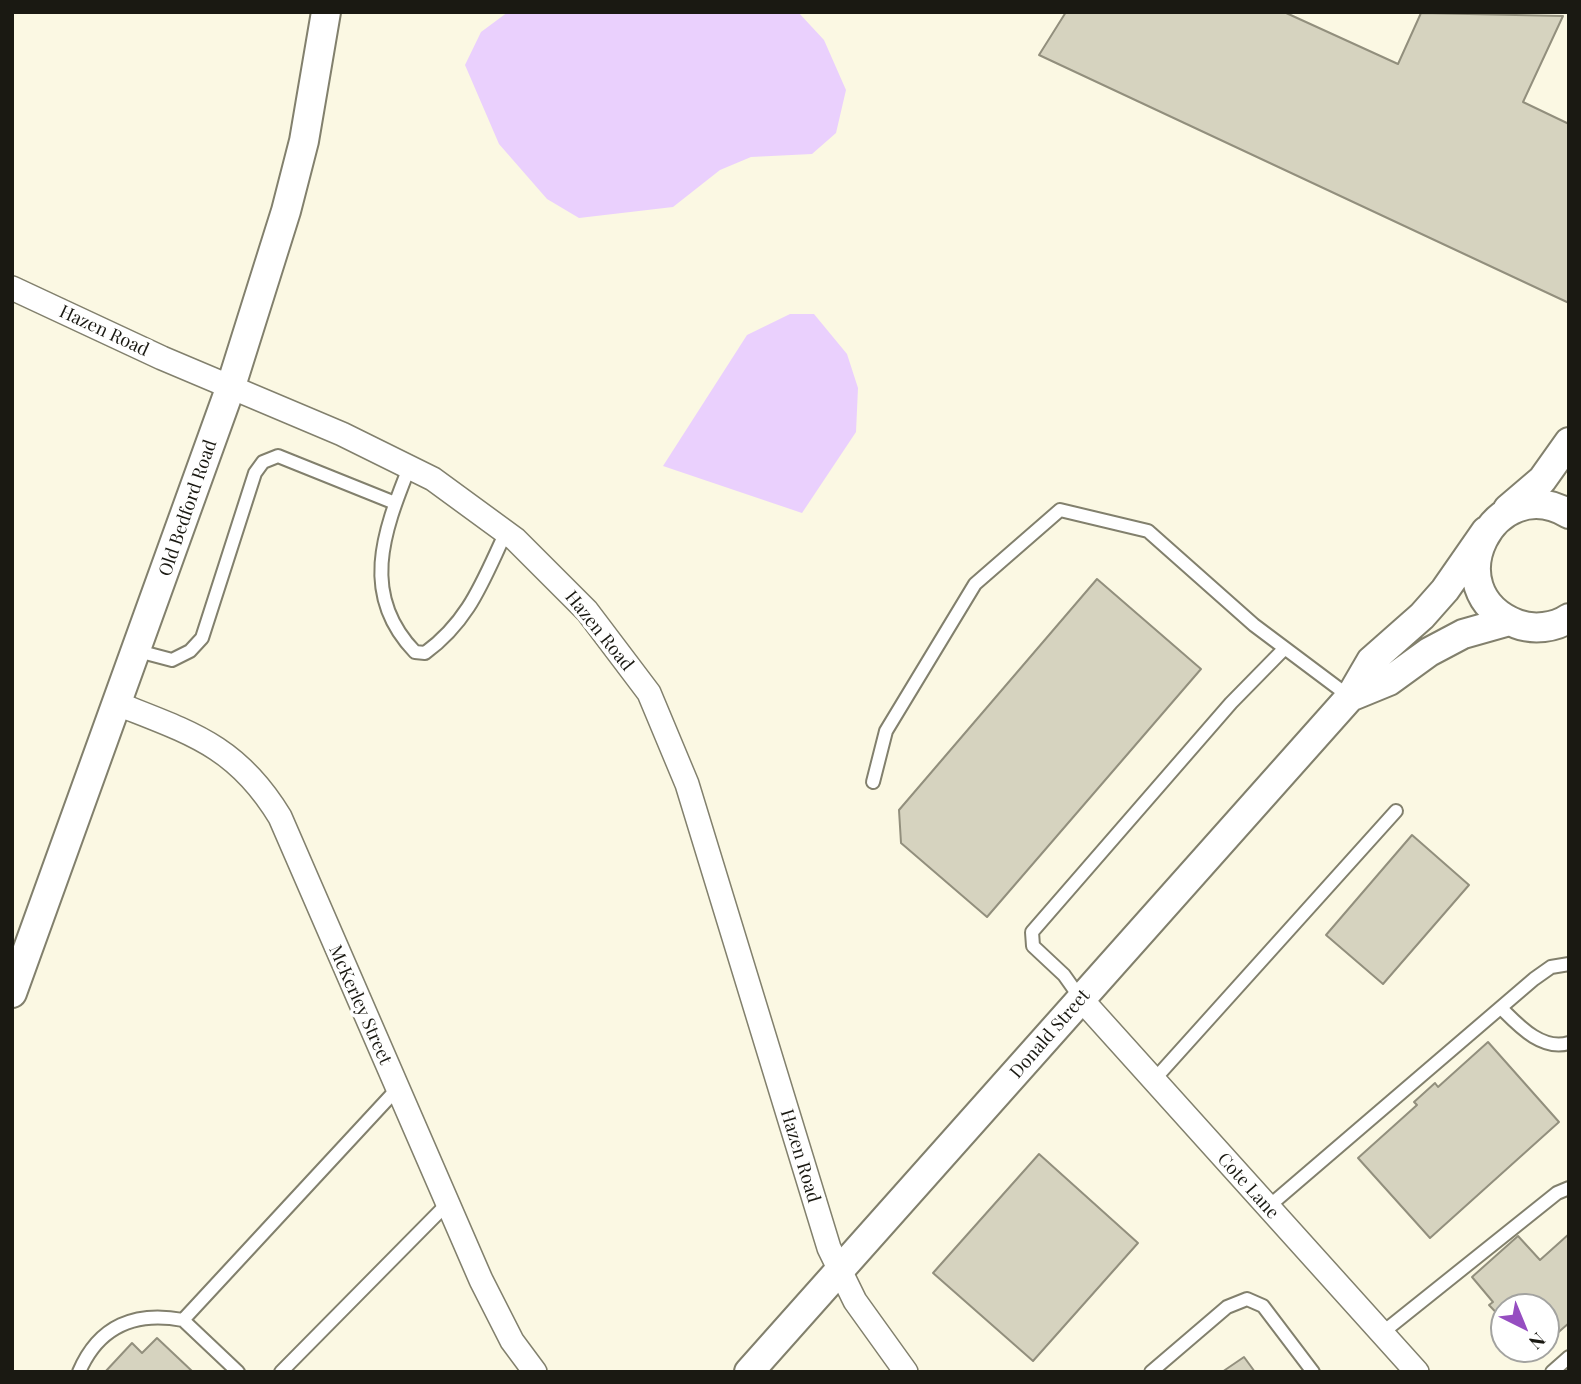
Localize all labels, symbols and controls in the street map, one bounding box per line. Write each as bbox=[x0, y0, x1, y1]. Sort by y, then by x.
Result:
street label: Hazen Road bbox=[56, 301, 152, 361]
street label: Old Bedford Road bbox=[155, 437, 221, 579]
street label: Hazen Road bbox=[560, 587, 638, 675]
street label: McKerley Street bbox=[324, 942, 396, 1068]
street label: Donald Street bbox=[1005, 985, 1095, 1083]
street label: Hazen Road bbox=[776, 1107, 824, 1205]
street label: Cote Lane bbox=[1213, 1148, 1283, 1224]
north arrow bbox=[1490, 1293, 1560, 1363]
text: N bbox=[1524, 1328, 1552, 1356]

